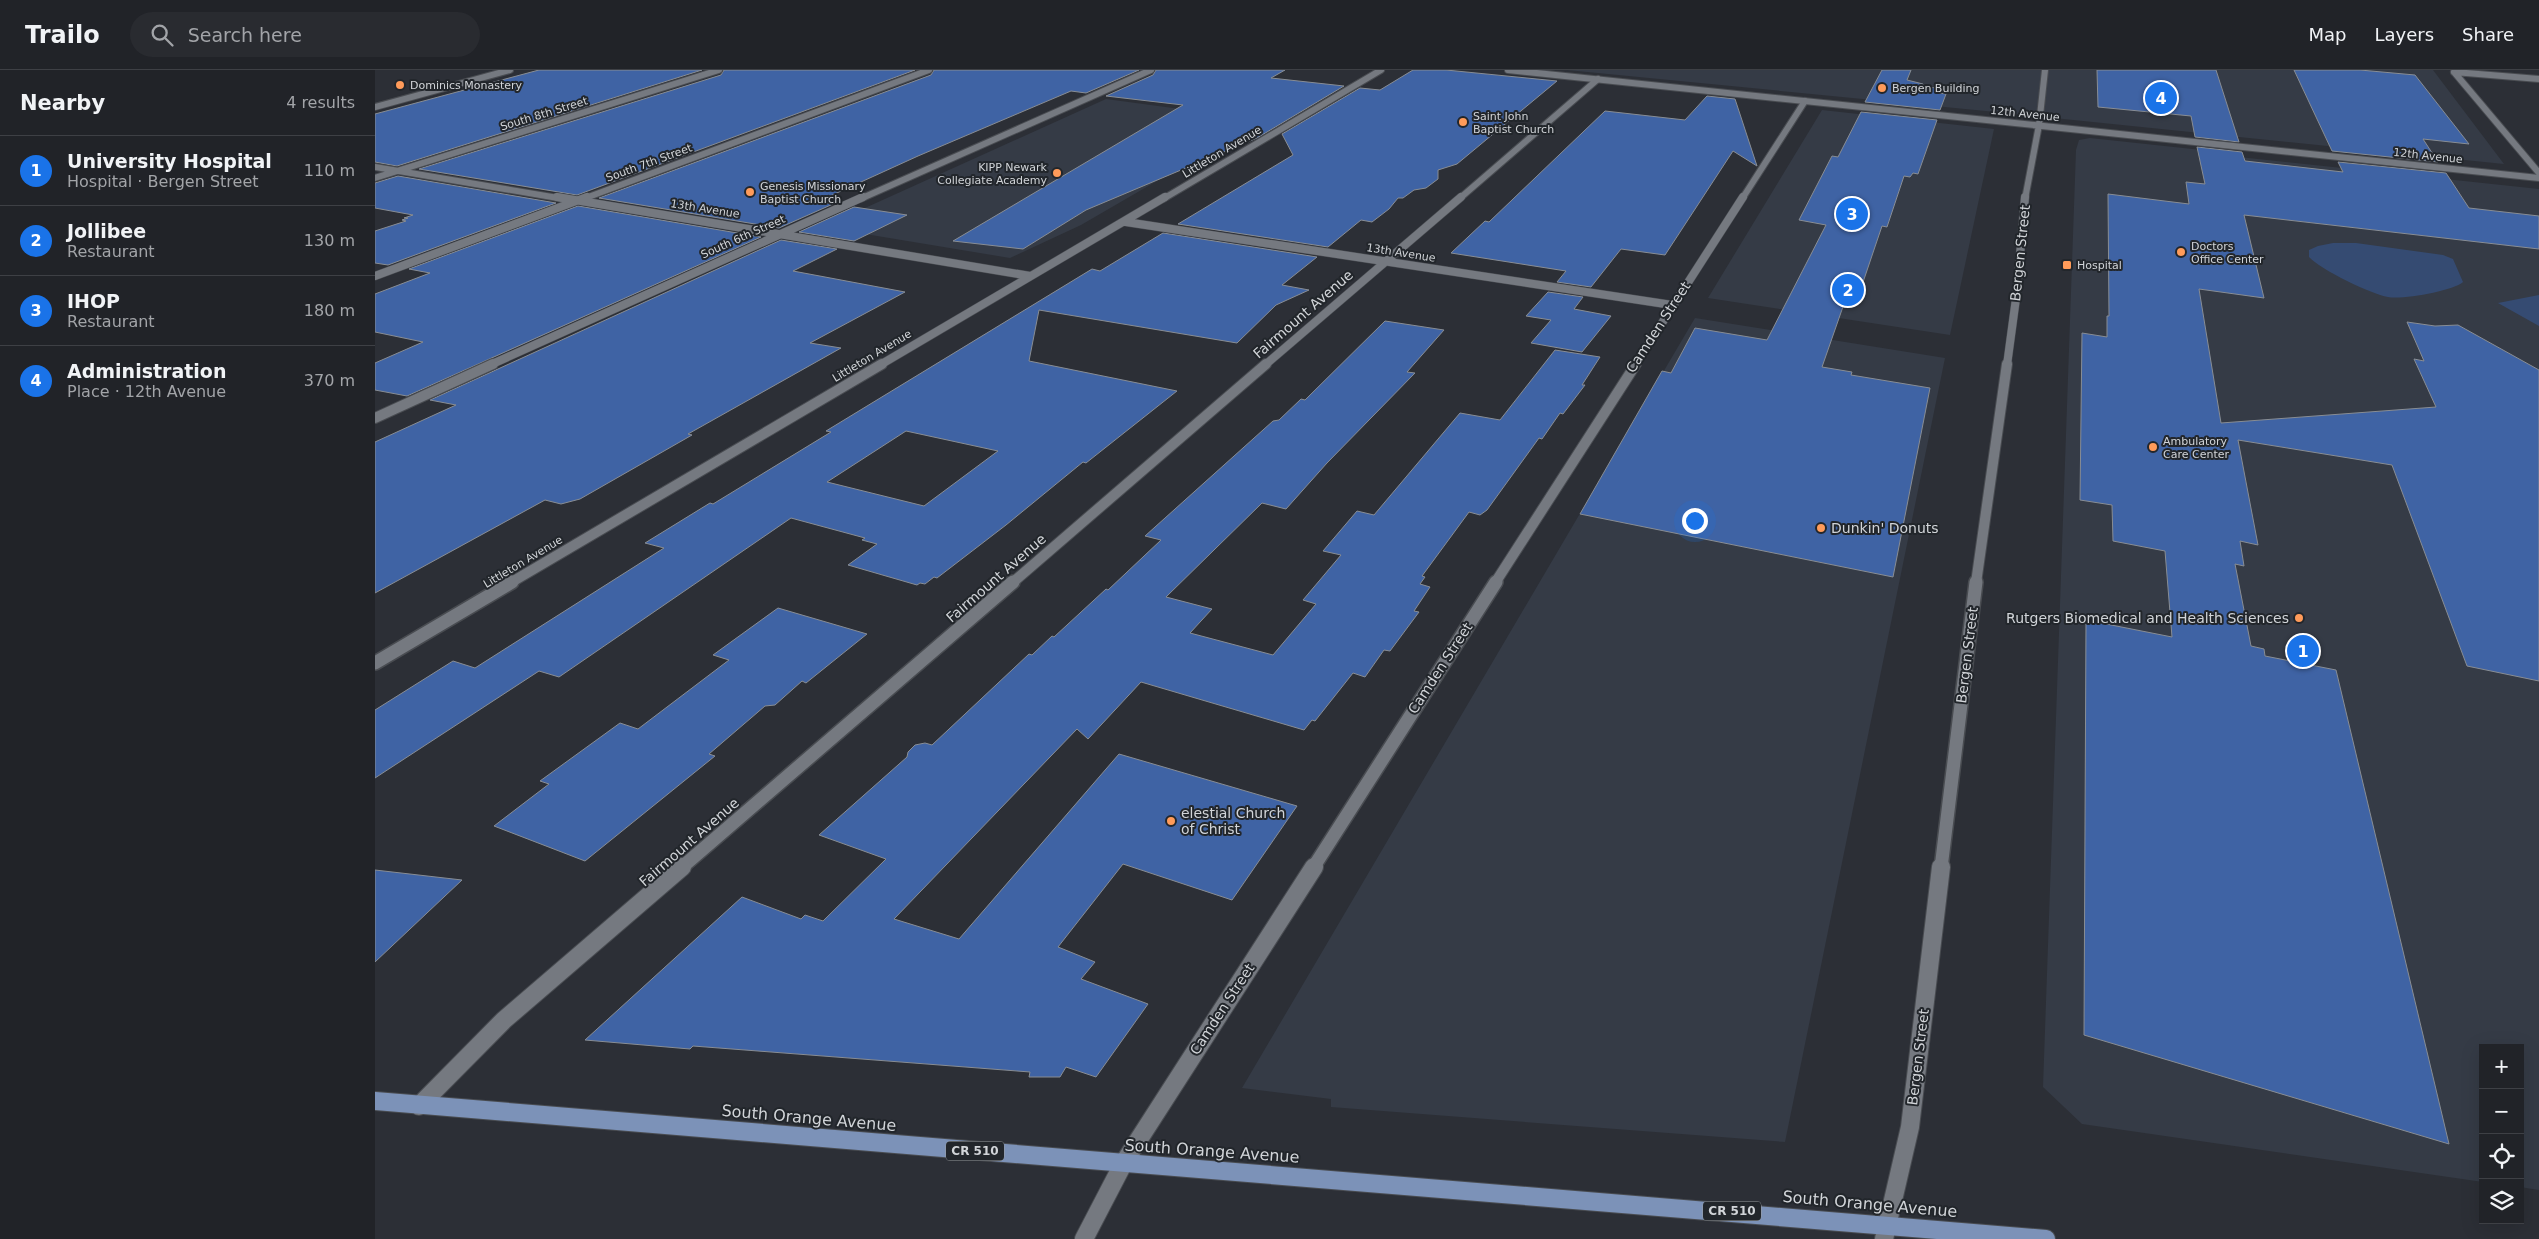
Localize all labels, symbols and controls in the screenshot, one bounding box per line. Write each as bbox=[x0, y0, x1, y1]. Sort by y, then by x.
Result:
search box bbox=[130, 12, 480, 57]
text: Trailo bbox=[25, 21, 100, 49]
icon: search bbox=[148, 21, 176, 49]
text: Search here bbox=[188, 24, 302, 46]
text: Map bbox=[2308, 24, 2346, 45]
text: Layers bbox=[2374, 24, 2434, 45]
text: Share bbox=[2462, 24, 2514, 45]
marker: Dominics Monastery bbox=[394, 79, 406, 91]
place label: Dominics Monastery bbox=[410, 79, 523, 92]
pin: 4 bbox=[2145, 79, 2177, 117]
marker: Bergen Building bbox=[1876, 82, 1888, 94]
place label: Bergen Building bbox=[1892, 82, 1979, 95]
text: Nearby bbox=[20, 91, 105, 115]
text: 4 results bbox=[286, 93, 355, 112]
street label: South 8th Street bbox=[499, 94, 590, 133]
street label: 12th Avenue bbox=[1990, 104, 2061, 124]
place label: Saint John Baptist Church bbox=[1473, 110, 1554, 136]
marker: Saint John Baptist Church bbox=[1457, 116, 1469, 128]
street label: Littleton Avenue bbox=[1180, 123, 1264, 181]
street label: South 7th Street bbox=[604, 141, 694, 185]
street label: 12th Avenue bbox=[2393, 146, 2464, 166]
text: University Hospital bbox=[67, 150, 272, 172]
text: 1 bbox=[30, 161, 42, 180]
text: 110 m bbox=[304, 161, 355, 180]
place label: KIPP Newark Collegiate Academy bbox=[937, 161, 1048, 187]
marker: KIPP Newark Collegiate Academy bbox=[1051, 167, 1063, 179]
text: Hospital · Bergen Street bbox=[67, 172, 259, 191]
place label: Genesis Missionary Baptist Church bbox=[760, 180, 866, 206]
marker: Genesis Missionary Baptist Church bbox=[744, 186, 756, 198]
pin: 3 bbox=[1836, 195, 1868, 233]
street label: 13th Avenue bbox=[670, 197, 741, 221]
street label: Bergen Street bbox=[2007, 203, 2033, 302]
street label: South 6th Street bbox=[699, 212, 788, 261]
text: Jollibee bbox=[67, 220, 146, 242]
text: 2 bbox=[30, 231, 42, 250]
text: 130 m bbox=[304, 231, 355, 250]
place label: Doctors Office Center bbox=[2191, 240, 2264, 266]
street label: 13th Avenue bbox=[1366, 241, 1437, 265]
text: Restaurant bbox=[67, 242, 155, 261]
marker: Doctors Office Center bbox=[2175, 246, 2187, 258]
marker: Hospital bbox=[2061, 259, 2073, 271]
place label: Hospital bbox=[2077, 259, 2122, 272]
street label: Fairmount Avenue bbox=[1250, 266, 1356, 362]
pin: 2 bbox=[1832, 271, 1864, 309]
street label: Camden Street bbox=[1623, 278, 1694, 376]
text: IHOP bbox=[67, 290, 120, 312]
text: 3 bbox=[30, 301, 42, 320]
text: 180 m bbox=[304, 301, 355, 320]
text: Restaurant bbox=[67, 312, 155, 331]
street label: Littleton Avenue bbox=[830, 327, 914, 385]
text: Administration bbox=[67, 360, 226, 382]
text: 4 bbox=[30, 371, 42, 390]
text: 370 m bbox=[304, 371, 355, 390]
text: Place · 12th Avenue bbox=[67, 382, 226, 401]
place label: Ambulatory Care Center bbox=[2163, 435, 2229, 461]
marker: Ambulatory Care Center bbox=[2147, 441, 2159, 453]
your location bbox=[1682, 508, 1708, 534]
place label: Dunkin' Donuts bbox=[1831, 520, 1939, 536]
marker: Dunkin' Donuts bbox=[1815, 522, 1827, 534]
street label: Fairmount Avenue bbox=[943, 530, 1049, 626]
street label: Littleton Avenue bbox=[481, 533, 565, 591]
street label: Bergen Street bbox=[1953, 605, 1981, 704]
place label: Rutgers Biomedical and Health Sciences bbox=[2006, 610, 2289, 626]
marker: Rutgers Biomedical and Health Sciences bbox=[2293, 612, 2305, 624]
street label: Camden Street bbox=[1405, 619, 1476, 717]
pin: 1 bbox=[2287, 632, 2319, 670]
street label: Fairmount Avenue bbox=[636, 794, 742, 890]
place label: elestial Church of Christ bbox=[1181, 805, 1285, 837]
marker: elestial Church of Christ bbox=[1165, 815, 1177, 827]
street label: Camden Street bbox=[1187, 960, 1258, 1058]
street label: Bergen Street bbox=[1904, 1007, 1932, 1106]
map controls bbox=[2479, 1044, 2524, 1224]
button: + bbox=[2479, 1044, 2524, 1089]
button: − bbox=[2479, 1089, 2524, 1134]
street label: South Orange Avenue bbox=[721, 1101, 897, 1135]
button: locate bbox=[2479, 1134, 2524, 1179]
street label: South Orange Avenue bbox=[1124, 1135, 1300, 1167]
road number: CR 510 bbox=[946, 1142, 1004, 1160]
button: layers bbox=[2479, 1179, 2524, 1224]
street label: South Orange Avenue bbox=[1782, 1187, 1958, 1221]
road number: CR 510 bbox=[1703, 1202, 1761, 1220]

